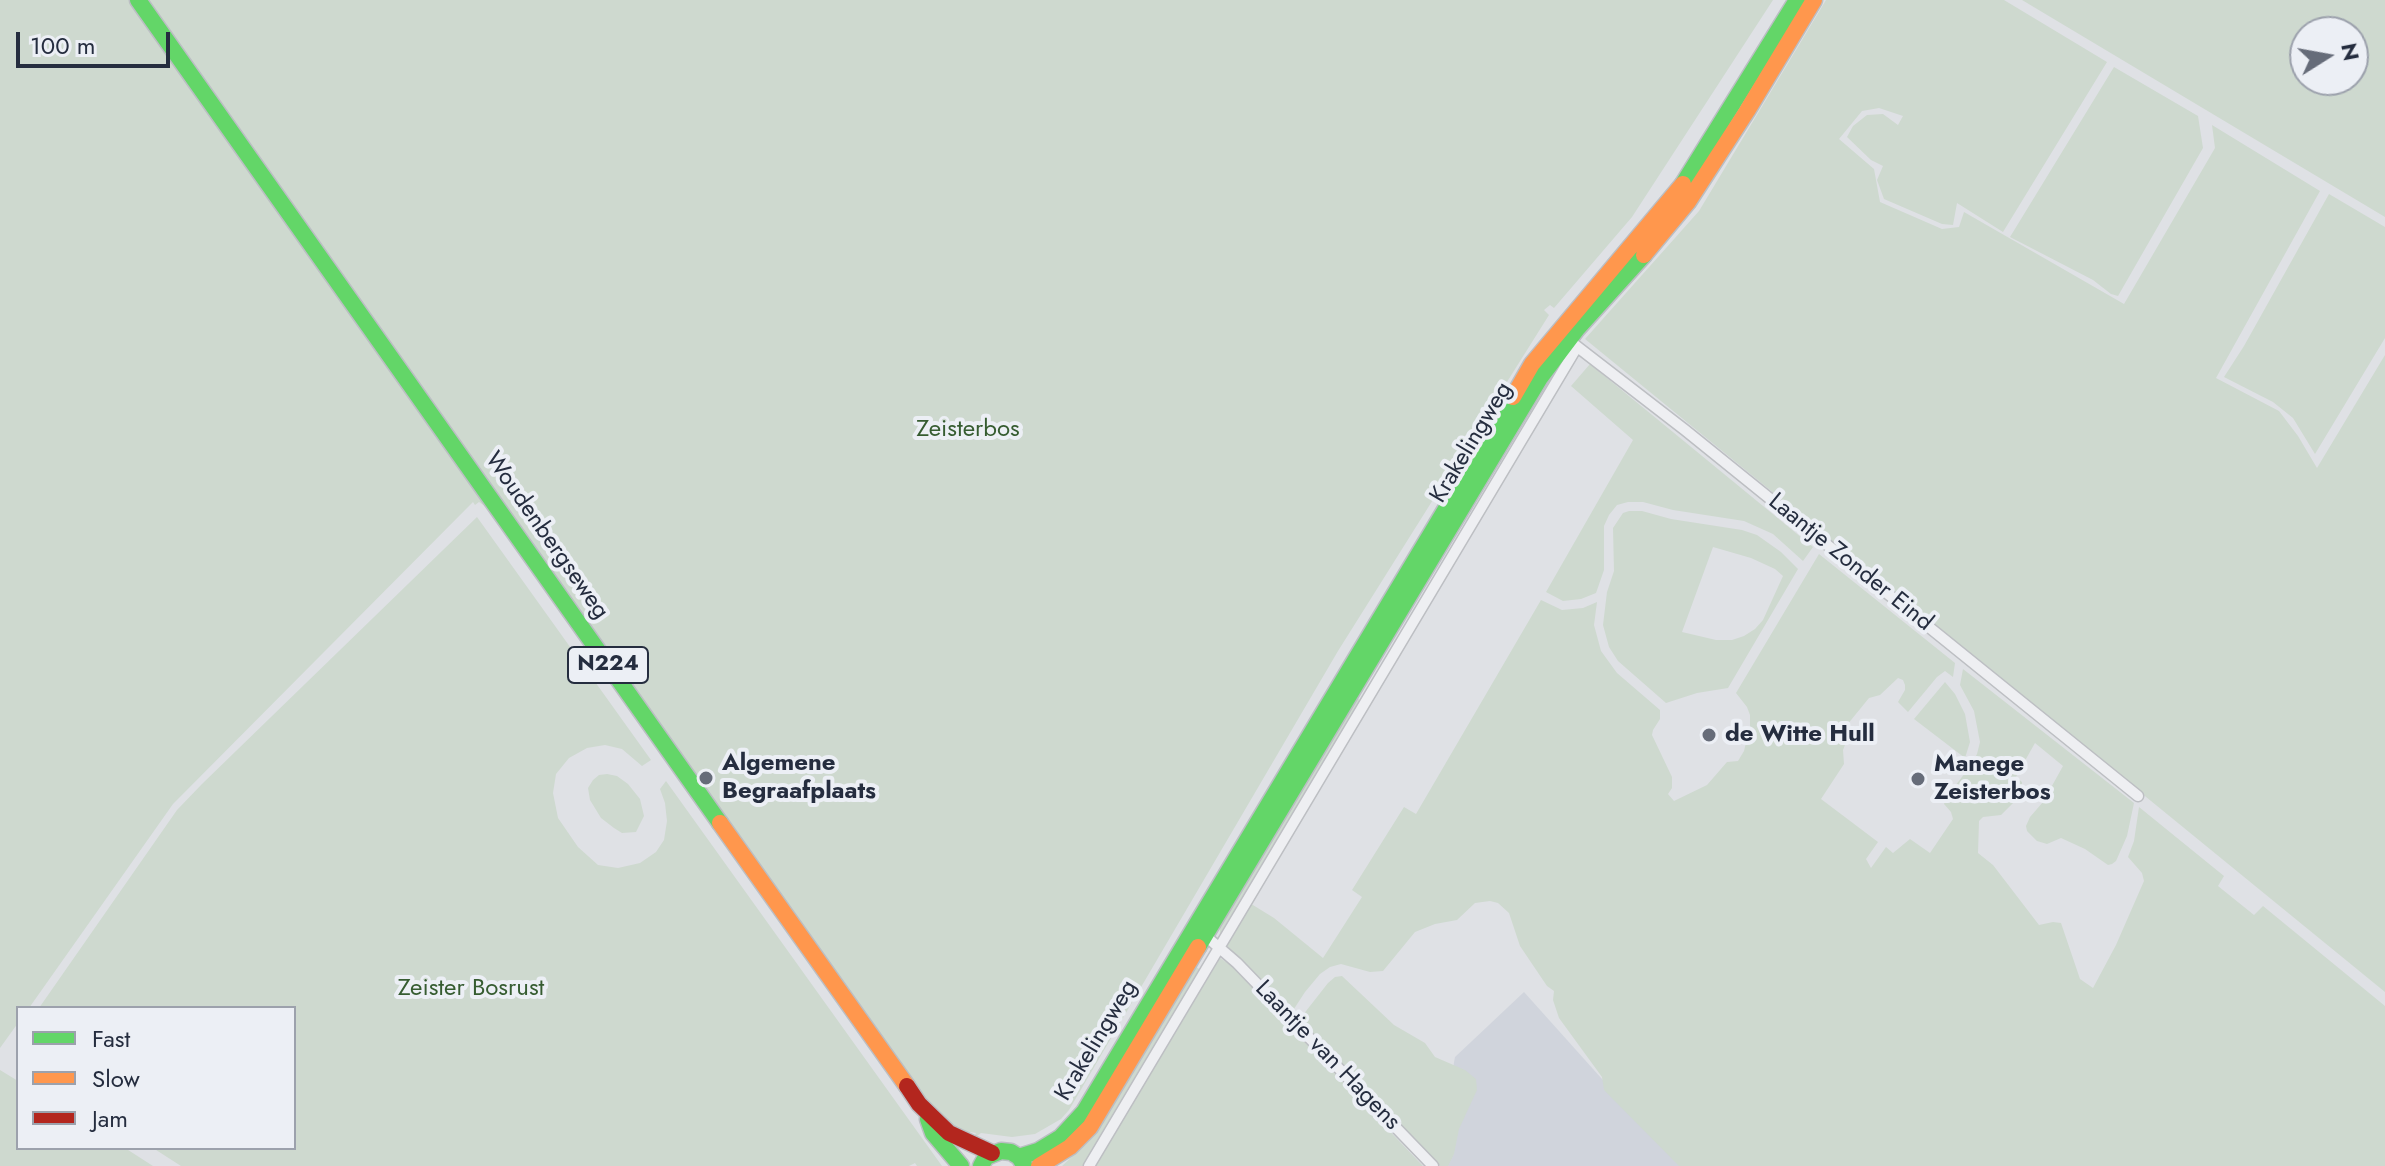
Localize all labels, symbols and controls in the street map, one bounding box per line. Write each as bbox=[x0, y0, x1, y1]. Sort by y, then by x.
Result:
scale bar bbox=[20, 16, 174, 66]
north arrow bbox=[2289, 16, 2369, 96]
text: 100 m bbox=[30, 28, 96, 63]
text: N bbox=[2333, 40, 2368, 63]
street label: Krakelingweg bbox=[1425, 377, 1519, 509]
park label: Zeisterbos bbox=[916, 416, 1020, 444]
street label: Woudenbergseweg bbox=[478, 447, 614, 625]
street label: Laantje Zonder Eind bbox=[1762, 488, 1938, 638]
road number: N224 bbox=[568, 647, 648, 683]
place label: de Witte Hull bbox=[1725, 721, 1875, 749]
marker: de Witte Hull bbox=[1700, 726, 1718, 744]
place label: Algemene Begraafplaats bbox=[722, 750, 876, 806]
place label: Manege Zeisterbos bbox=[1934, 751, 2051, 807]
marker: Algemene Begraafplaats bbox=[697, 769, 715, 787]
marker: Manege Zeisterbos bbox=[1909, 770, 1927, 788]
park label: Zeister Bosrust bbox=[398, 975, 544, 1003]
street label: Krakelingweg bbox=[1050, 975, 1144, 1107]
street label: Laantje van Hagens bbox=[1248, 975, 1406, 1137]
legend bbox=[16, 1006, 296, 1150]
text: Fast bbox=[92, 1021, 130, 1056]
text: Slow bbox=[92, 1061, 140, 1096]
text: Jam bbox=[92, 1101, 128, 1136]

